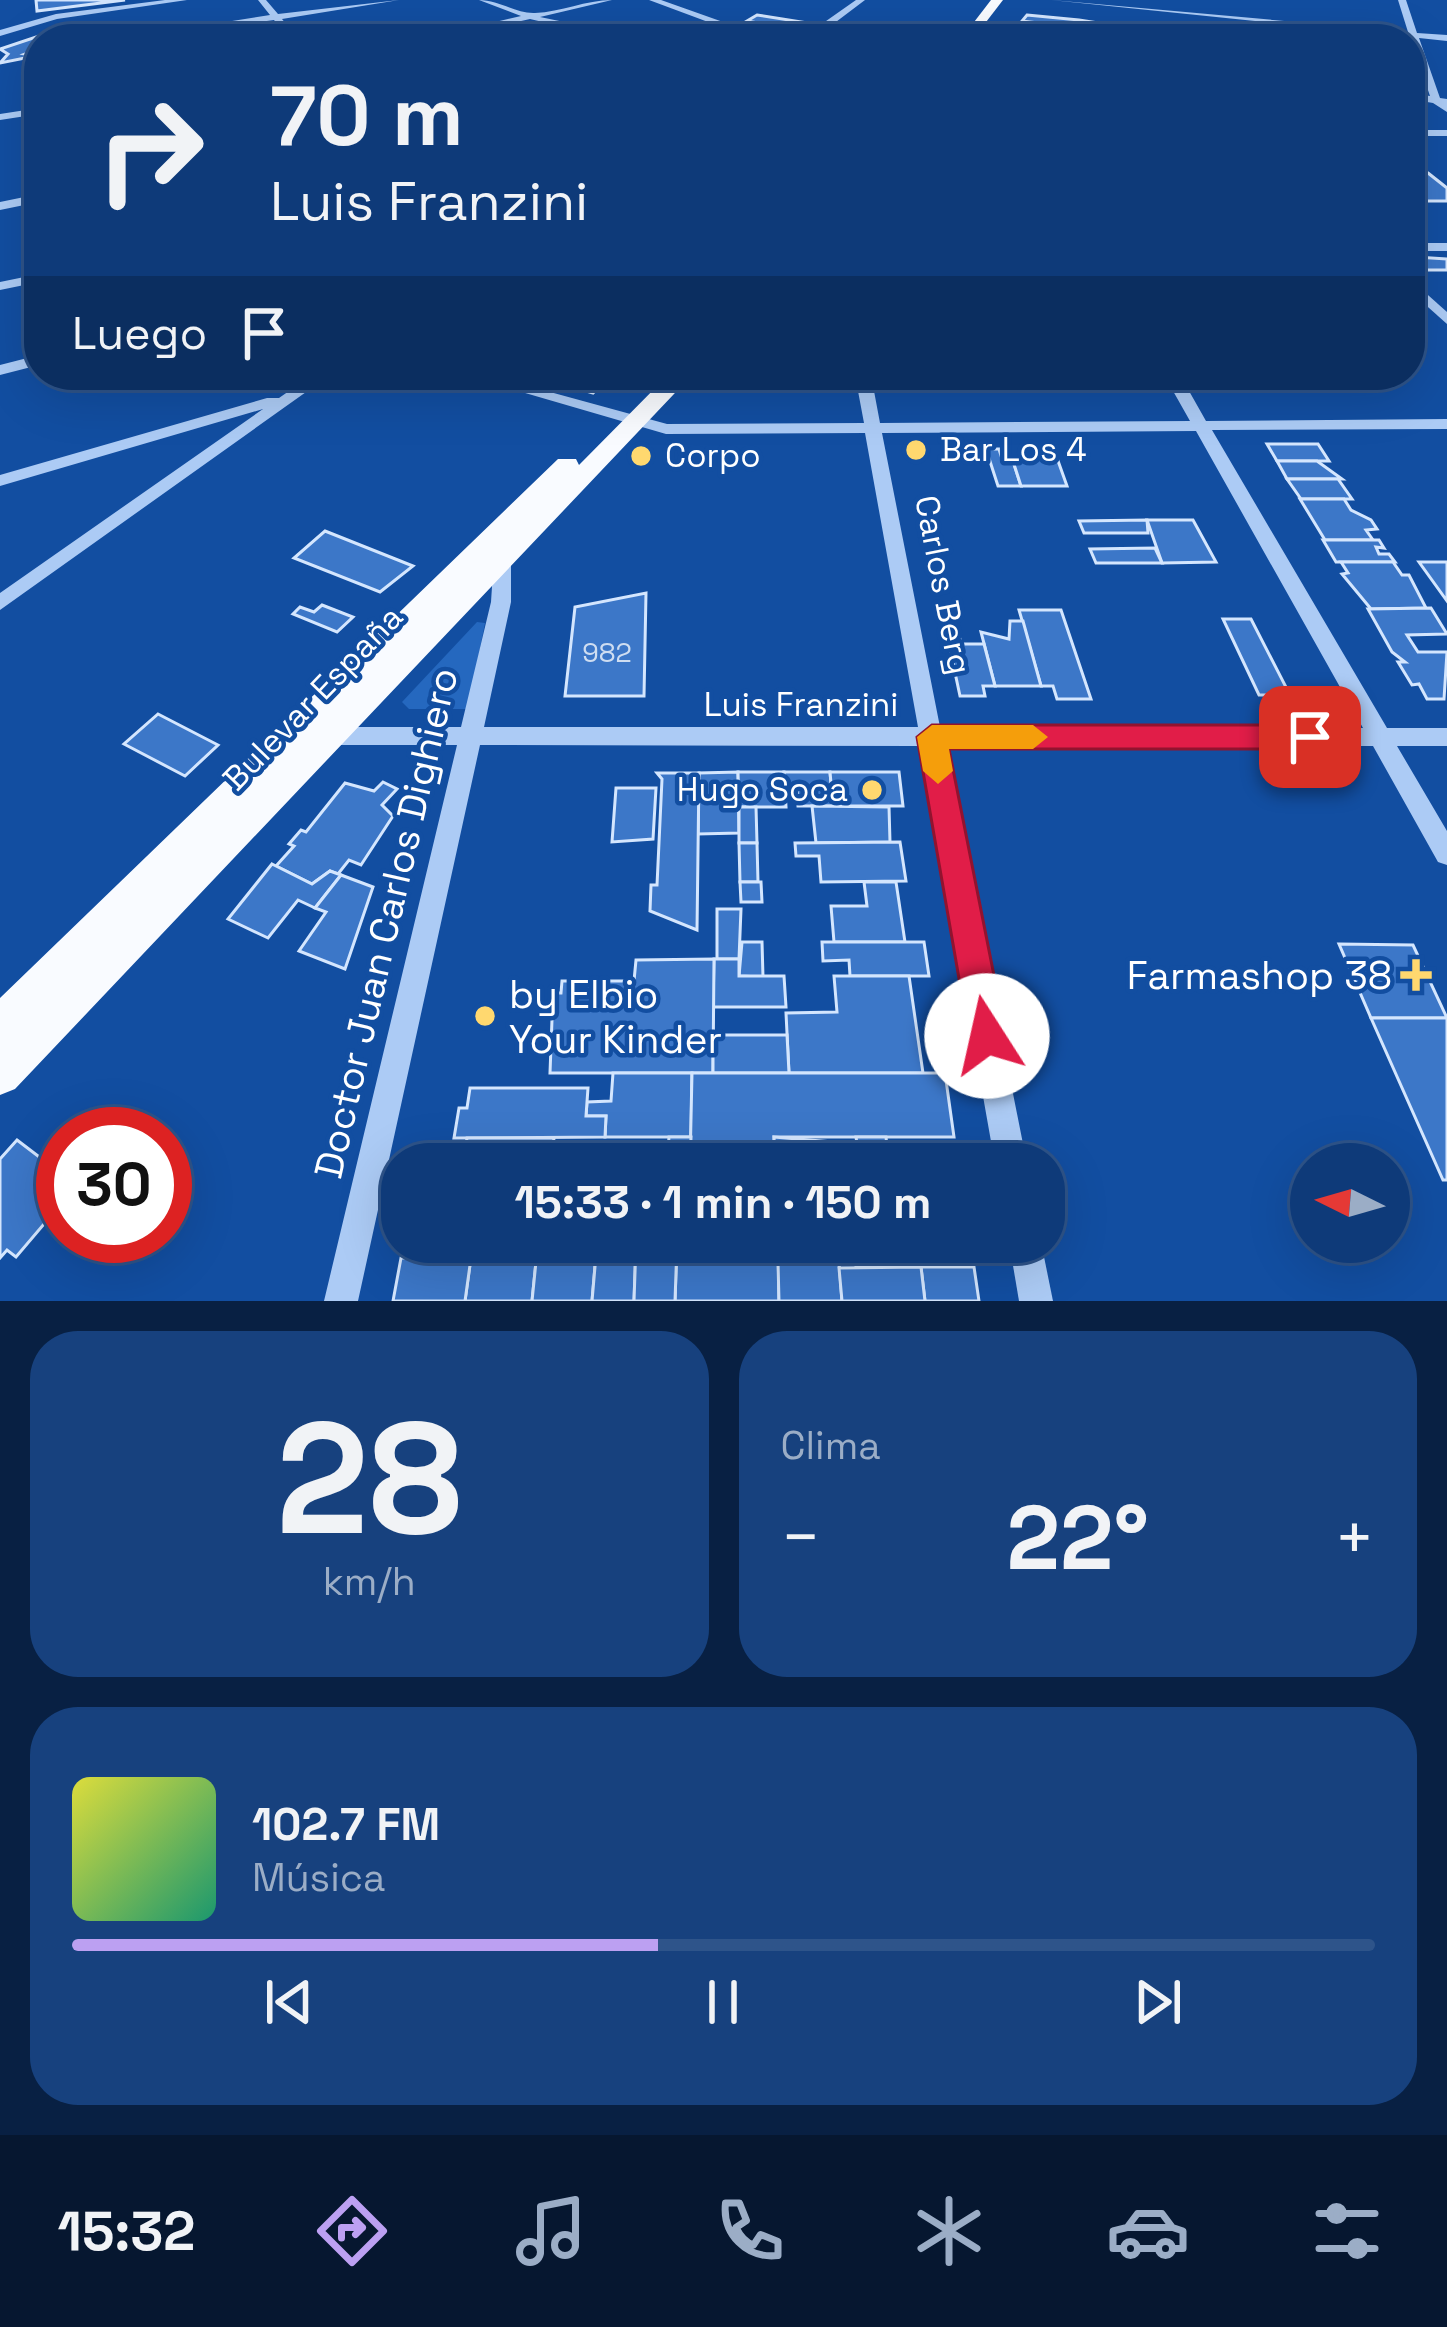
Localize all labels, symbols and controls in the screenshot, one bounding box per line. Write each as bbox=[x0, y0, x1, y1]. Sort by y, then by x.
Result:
text: 70 m bbox=[270, 62, 464, 170]
icon: right bbox=[72, 72, 228, 228]
text: Luis Franzini bbox=[270, 167, 588, 236]
icon: arrive bbox=[231, 300, 297, 366]
text: Luego bbox=[72, 305, 207, 362]
place label: Bar Los 4 bbox=[940, 429, 1087, 471]
place label: Corpo bbox=[665, 435, 761, 477]
marker: Bar Los 4 bbox=[903, 437, 929, 463]
marker: Corpo bbox=[628, 443, 654, 469]
street label: Carlos Berg bbox=[905, 492, 981, 678]
street label: Bulevar España bbox=[214, 597, 412, 799]
house number: 982 bbox=[582, 635, 632, 670]
street label: Doctor Juan Carlos Dighiero bbox=[303, 663, 469, 1183]
street label: Luis Franzini bbox=[704, 684, 898, 726]
pin bbox=[1259, 686, 1361, 788]
icon: arrive bbox=[1277, 704, 1343, 770]
place label: Hugo Soca bbox=[677, 769, 848, 811]
marker: Hugo Soca bbox=[859, 777, 885, 803]
place label: Farmashop 38 bbox=[1127, 951, 1392, 1000]
marker: Farmashop 38 bbox=[1403, 962, 1429, 988]
place label: by Elbio Your Kinder bbox=[509, 970, 722, 1064]
position arrow bbox=[924, 973, 1050, 1099]
marker: by Elbio Your Kinder bbox=[472, 1003, 498, 1029]
speed limit sign: 30 bbox=[36, 1107, 192, 1263]
north arrow bbox=[1290, 1143, 1410, 1263]
map controls bbox=[1290, 1143, 1410, 1263]
text: 15:33 · 1 min · 150 m bbox=[514, 1174, 932, 1231]
text: 28 bbox=[276, 1379, 462, 1579]
text: Clima bbox=[781, 1421, 881, 1470]
text: 22° bbox=[1007, 1480, 1149, 1595]
text: − bbox=[781, 1495, 821, 1579]
text: + bbox=[1334, 1495, 1375, 1579]
text: km/h bbox=[323, 1557, 416, 1606]
text: 102.7 FM bbox=[252, 1796, 440, 1853]
text: Música bbox=[252, 1853, 385, 1902]
icon: previous bbox=[256, 1969, 322, 2035]
icon: pause bbox=[690, 1969, 756, 2035]
icon: next bbox=[1125, 1969, 1191, 2035]
icon: directions bbox=[310, 2189, 394, 2273]
icon: music bbox=[509, 2189, 593, 2273]
icon: phone bbox=[708, 2189, 792, 2273]
icon: climate bbox=[907, 2189, 991, 2273]
icon: car bbox=[1106, 2189, 1190, 2273]
icon: filters bbox=[1305, 2189, 1389, 2273]
text: 15:32 bbox=[58, 2197, 195, 2266]

